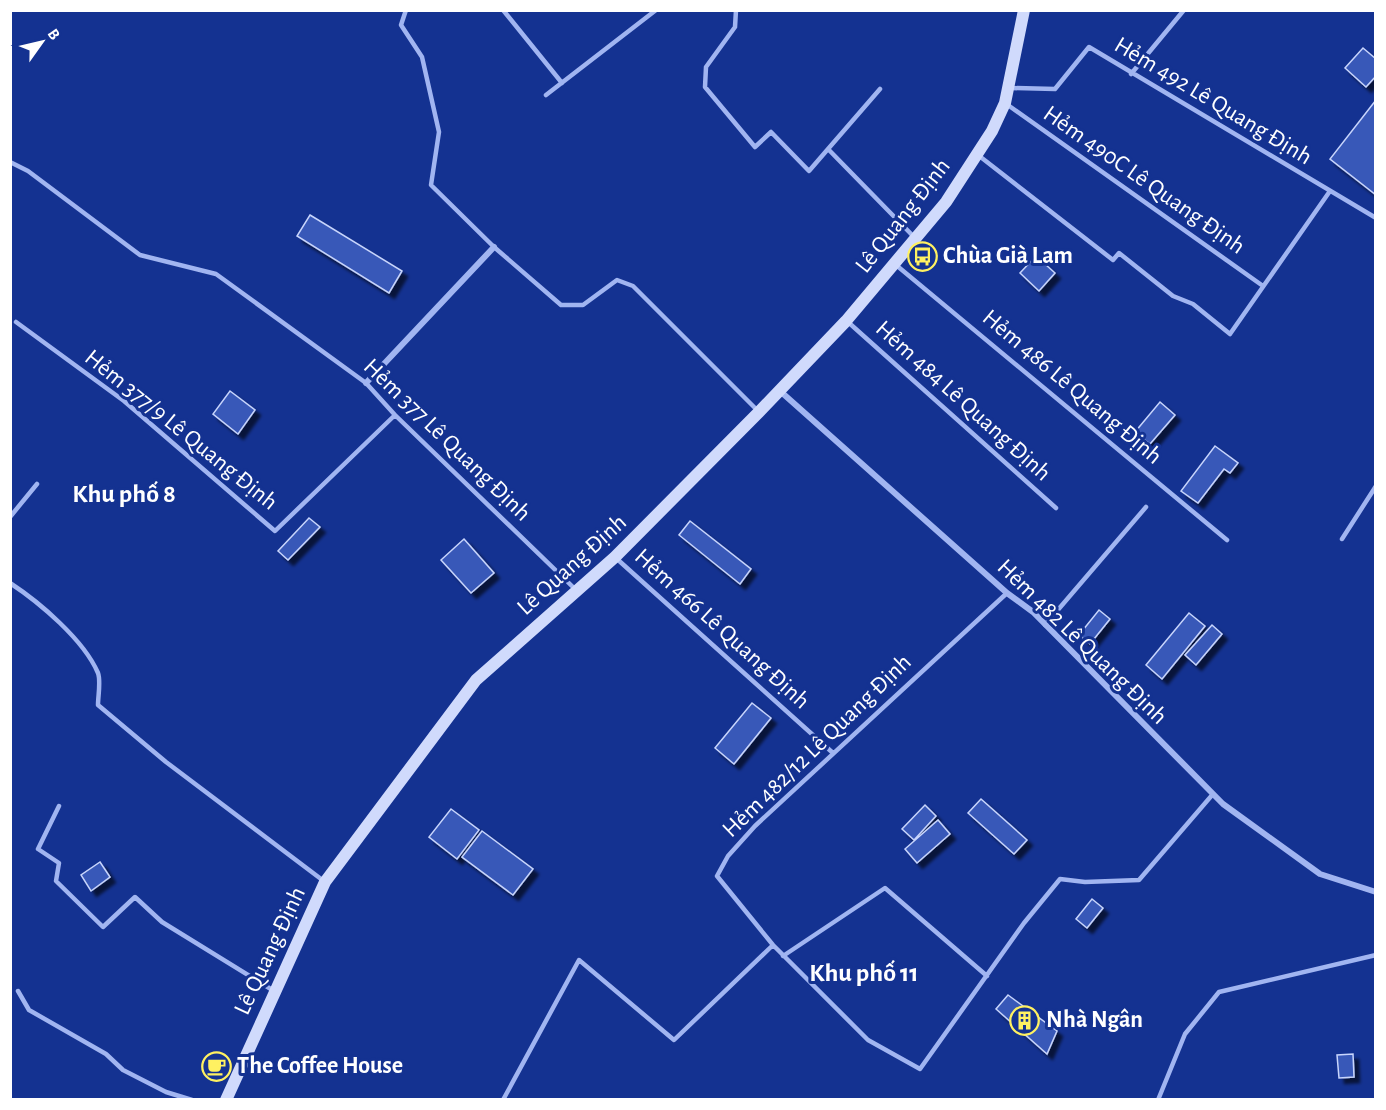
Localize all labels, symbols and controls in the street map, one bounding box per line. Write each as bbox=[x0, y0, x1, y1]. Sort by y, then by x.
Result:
north arrow bbox=[12, 12, 72, 72]
text: B bbox=[44, 26, 63, 42]
street label: Hẻm 492 Lê Quang Định bbox=[1110, 33, 1316, 169]
street label: Hẻm 490C Lê Quang Định bbox=[1039, 101, 1249, 259]
street label: Lê Quang Định bbox=[851, 154, 955, 278]
bus stop icon: Chùa Già Lam bbox=[906, 240, 938, 272]
place label: Chùa Già Lam bbox=[943, 244, 1073, 268]
street label: Hẻm 486 Lê Quang Định bbox=[978, 305, 1166, 469]
street label: Hẻm 484 Lê Quang Định bbox=[871, 316, 1055, 486]
street label: Hẻm 377/9 Lê Quang Định bbox=[80, 345, 282, 515]
street label: Hẻm 377 Lê Quang Định bbox=[359, 354, 535, 526]
district label: Khu phố 8 bbox=[72, 481, 176, 507]
street label: Lê Quang Định bbox=[513, 510, 631, 620]
street label: Hẻm 466 Lê Quang Định bbox=[630, 544, 814, 714]
street label: Hẻm 482 Lê Quang Định bbox=[992, 555, 1172, 729]
street label: Hẻm 482/12 Lê Quang Định bbox=[718, 650, 916, 842]
street label: Lê Quang Định bbox=[230, 883, 310, 1019]
district label: Khu phố 11 bbox=[809, 960, 919, 986]
building icon: Nhà Ngân bbox=[1009, 1004, 1041, 1036]
place label: Nhà Ngân bbox=[1046, 1008, 1143, 1032]
cafe icon: The Coffee House bbox=[200, 1050, 232, 1082]
place label: The Coffee House bbox=[237, 1054, 403, 1078]

